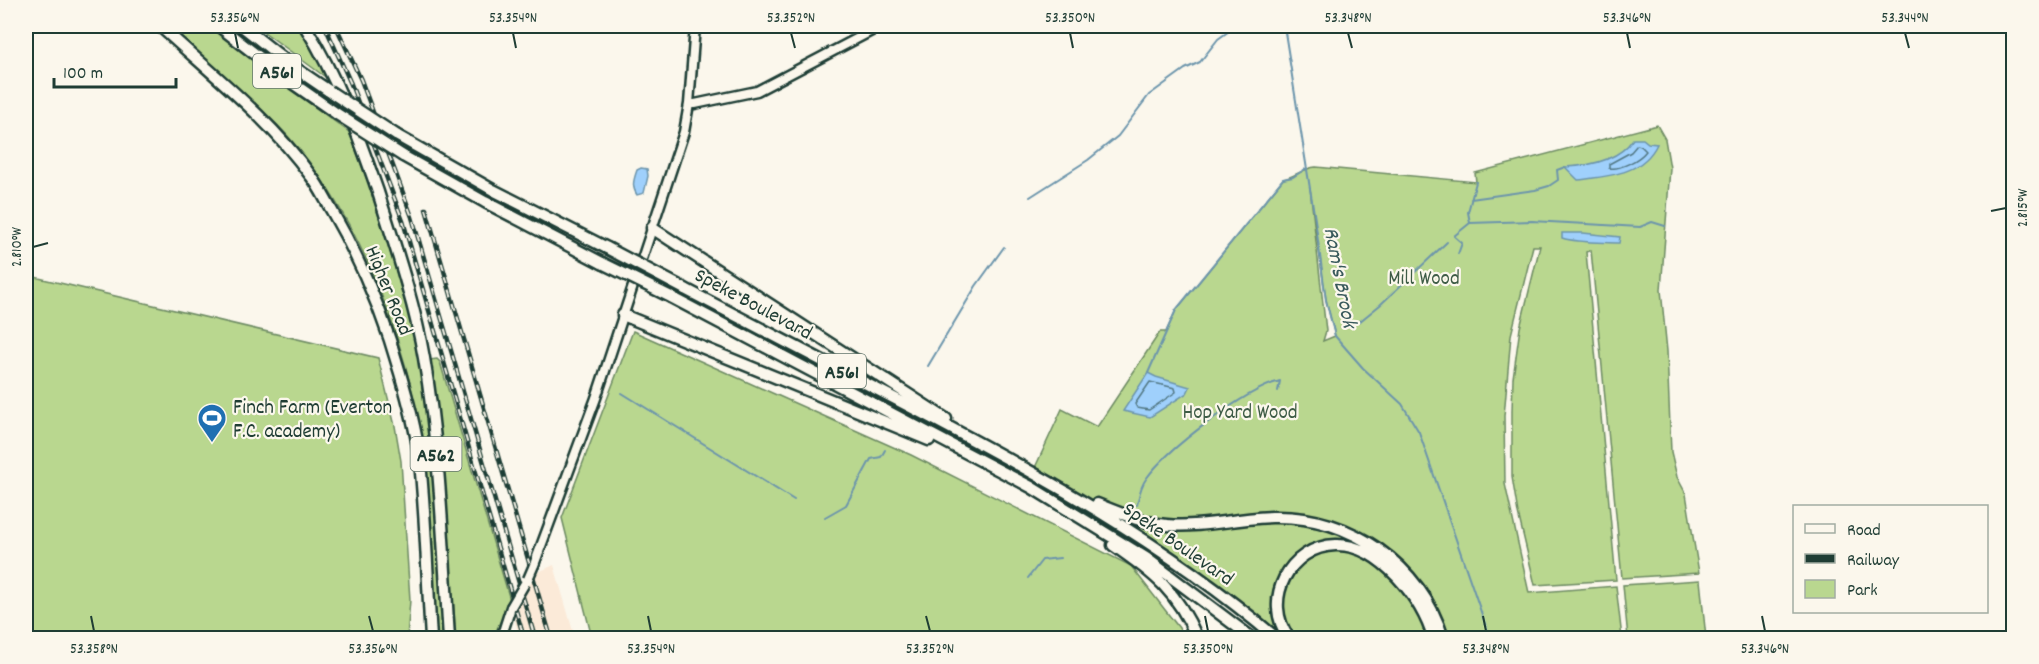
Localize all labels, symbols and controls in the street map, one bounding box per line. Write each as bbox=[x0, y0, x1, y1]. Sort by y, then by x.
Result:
text: 53.356°N bbox=[210, 8, 260, 30]
text: 53.354°N bbox=[489, 8, 537, 30]
text: 53.352°N bbox=[767, 8, 815, 30]
text: 53.350°N bbox=[1045, 8, 1095, 30]
text: 53.348°N bbox=[1324, 8, 1372, 30]
text: 53.346°N bbox=[1603, 8, 1651, 30]
text: 53.344°N bbox=[1881, 8, 1929, 30]
scale bar bbox=[54, 51, 176, 89]
road number: A561 bbox=[253, 54, 301, 88]
text: 100 m bbox=[63, 62, 103, 87]
text: 2.815°W bbox=[2013, 188, 2035, 227]
water label: Ram's Brook bbox=[1314, 225, 1364, 333]
text: 2.810°W bbox=[7, 227, 29, 267]
street label: Higher Road bbox=[356, 242, 419, 341]
street label: Speke Boulevard bbox=[688, 262, 817, 349]
park label: Mill Wood bbox=[1388, 265, 1460, 295]
road number: A561 bbox=[818, 354, 866, 388]
place label: Finch Farm (Everton F.C. academy) bbox=[233, 394, 392, 448]
park label: Hop Yard Wood bbox=[1182, 399, 1298, 429]
sports icon: Finch Farm (Everton F.C. academy) bbox=[196, 402, 228, 444]
road number: A562 bbox=[410, 437, 462, 471]
street label: Speke Boulevard bbox=[1116, 496, 1239, 595]
legend bbox=[1793, 505, 1988, 613]
text: Road bbox=[1847, 519, 1881, 544]
text: Railway bbox=[1847, 549, 1900, 574]
text: Park bbox=[1847, 579, 1878, 604]
text: 53.358°N bbox=[70, 639, 118, 661]
text: 53.356°N bbox=[348, 639, 398, 661]
text: 53.354°N bbox=[627, 639, 675, 661]
text: 53.352°N bbox=[906, 639, 954, 661]
text: 53.350°N bbox=[1183, 639, 1233, 661]
text: 53.348°N bbox=[1462, 639, 1510, 661]
text: 53.346°N bbox=[1741, 639, 1789, 661]

